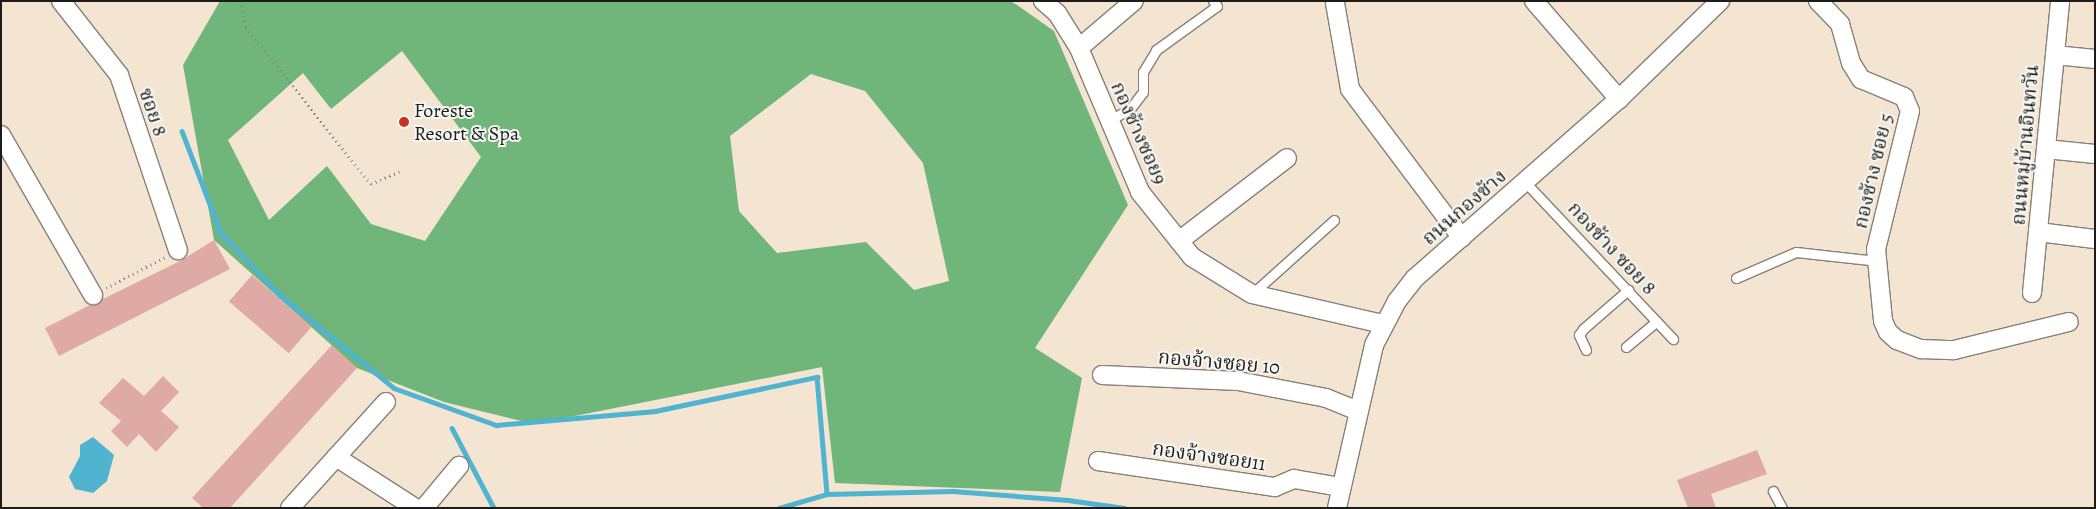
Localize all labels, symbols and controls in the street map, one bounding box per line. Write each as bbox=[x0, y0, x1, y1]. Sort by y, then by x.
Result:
street label: ถนนหมู่บ้านอินทวัน bbox=[2006, 64, 2044, 226]
street label: กองช้างซอย9 bbox=[1106, 78, 1172, 188]
street label: ซอย 8 bbox=[134, 85, 172, 139]
place label: Foreste Resort & Spa bbox=[414, 98, 519, 145]
street label: กองช้าง ซอย 5 bbox=[1848, 111, 1898, 231]
marker: Foreste Resort & Spa bbox=[398, 116, 410, 128]
street label: ถนนกองช้าง bbox=[1417, 164, 1511, 250]
street label: กองช้าง ซอย 8 bbox=[1563, 196, 1661, 300]
street label: กองจ้างซอย 10 bbox=[1157, 345, 1281, 379]
street label: กองจ้างซอย11 bbox=[1151, 436, 1267, 476]

